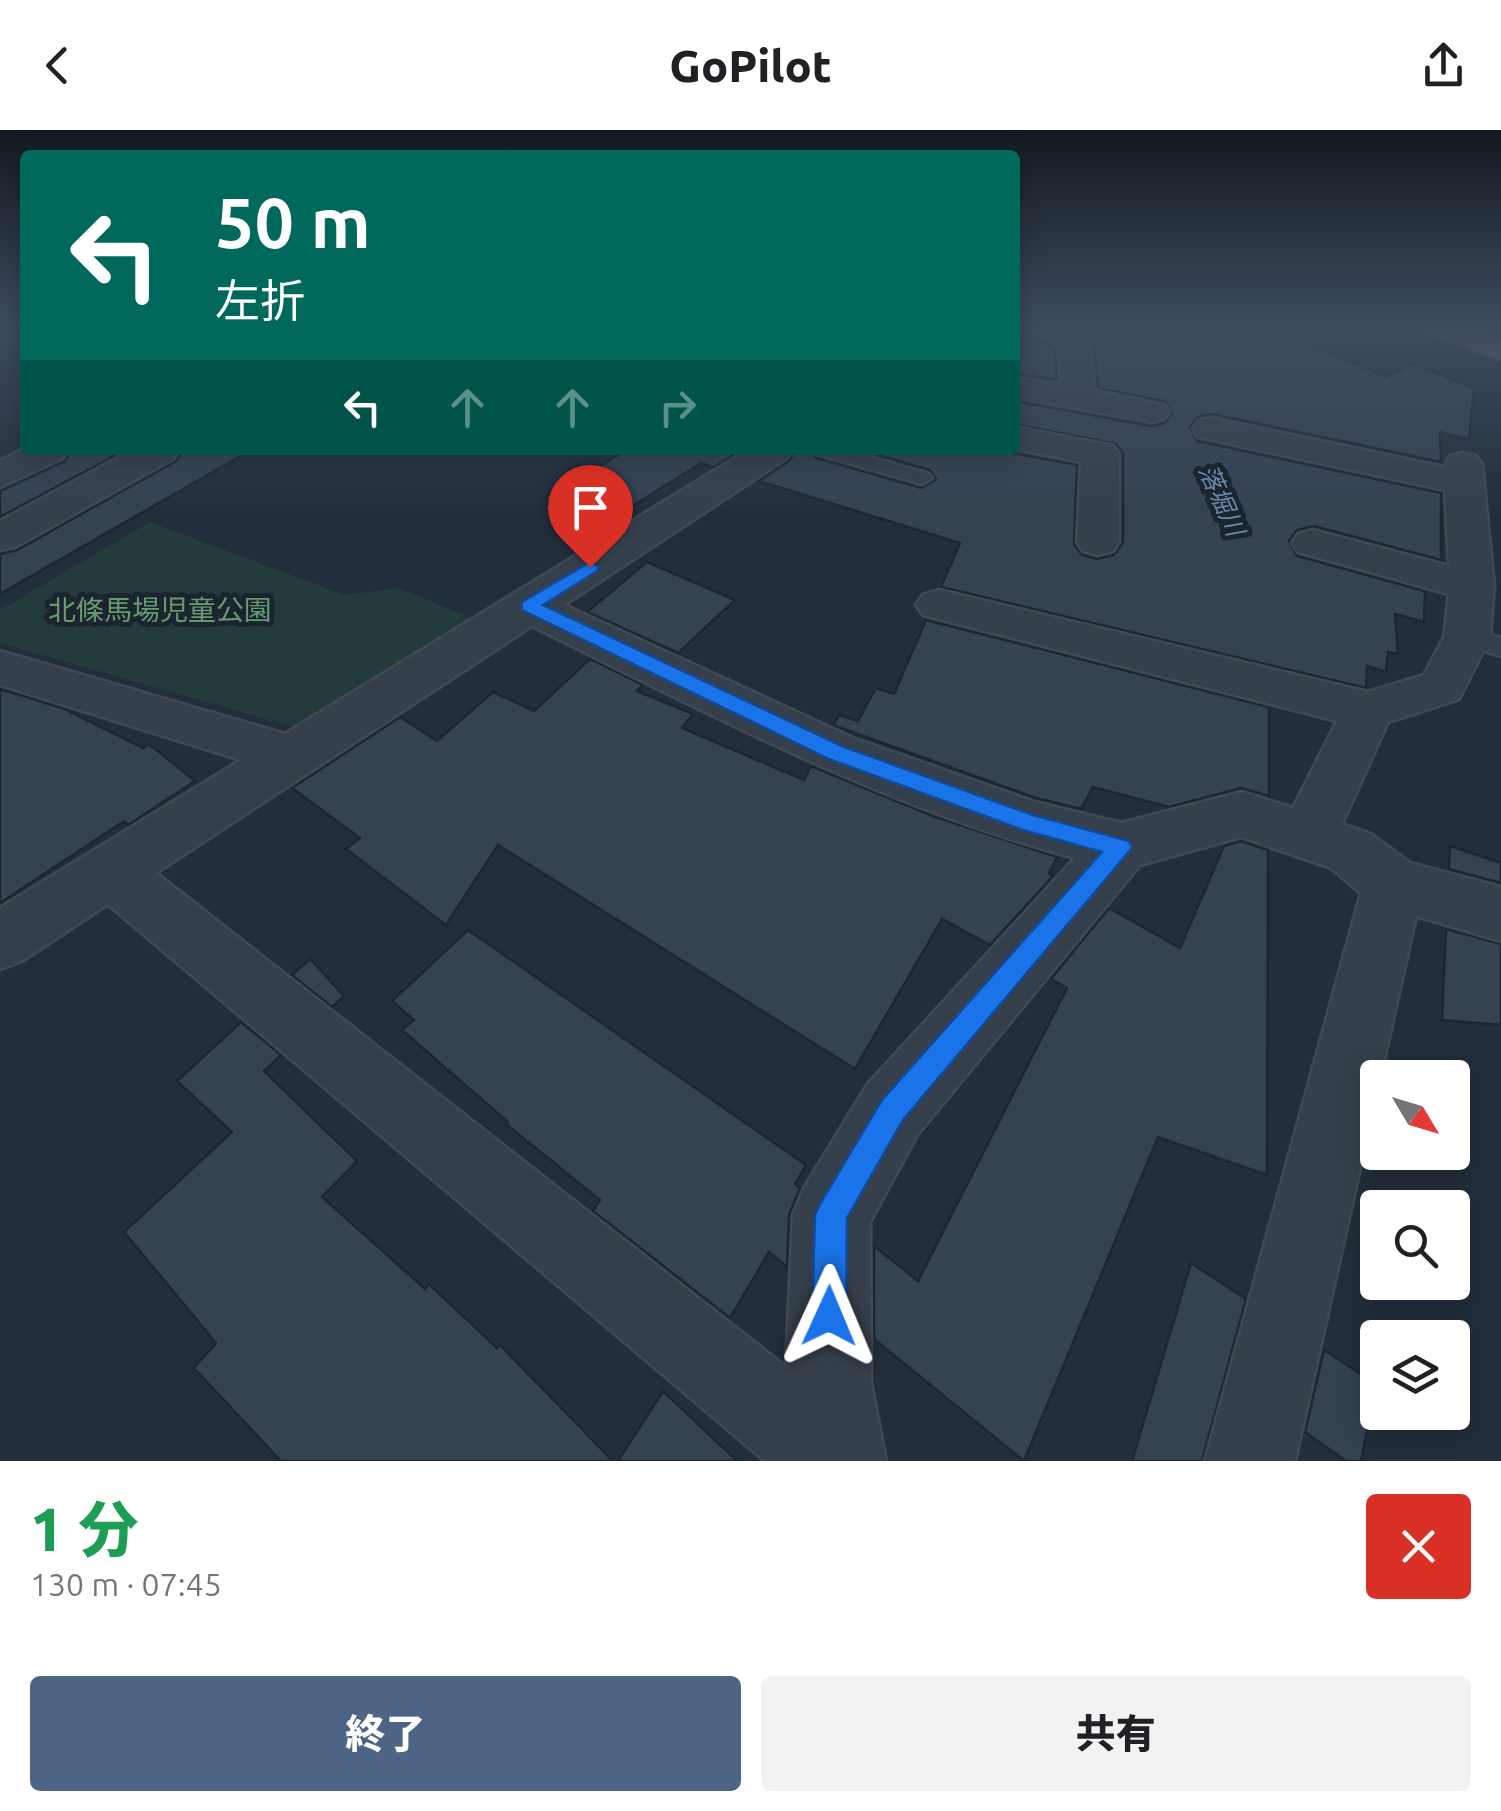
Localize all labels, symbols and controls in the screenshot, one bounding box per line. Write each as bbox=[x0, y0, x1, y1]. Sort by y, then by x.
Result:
icon: back bbox=[30, 38, 85, 93]
icon: share bbox=[1416, 38, 1471, 93]
text: GoPilot bbox=[669, 40, 832, 91]
text: 50 m bbox=[215, 183, 371, 261]
icon: left bbox=[50, 190, 180, 320]
text: 左折 bbox=[215, 275, 305, 326]
icon: left bbox=[335, 380, 390, 435]
icon: ahead bbox=[440, 380, 495, 435]
icon: ahead bbox=[545, 380, 600, 435]
icon: right bbox=[650, 380, 705, 435]
water label: 落堀川 bbox=[1194, 460, 1251, 543]
pin bbox=[548, 465, 633, 568]
icon: arrive bbox=[563, 480, 618, 535]
park label: 北條馬場児童公園 bbox=[48, 594, 272, 625]
north arrow bbox=[1360, 1060, 1470, 1170]
map controls bbox=[1360, 1060, 1470, 1430]
button: search bbox=[1360, 1190, 1470, 1300]
position arrow bbox=[777, 1264, 881, 1368]
button: layers bbox=[1360, 1320, 1470, 1430]
button: close bbox=[1366, 1494, 1471, 1599]
text: 1 分 bbox=[30, 1495, 138, 1562]
text: 130 m · 07:45 bbox=[30, 1566, 222, 1602]
button: 終了 bbox=[30, 1676, 741, 1791]
button: 共有 bbox=[761, 1676, 1471, 1791]

